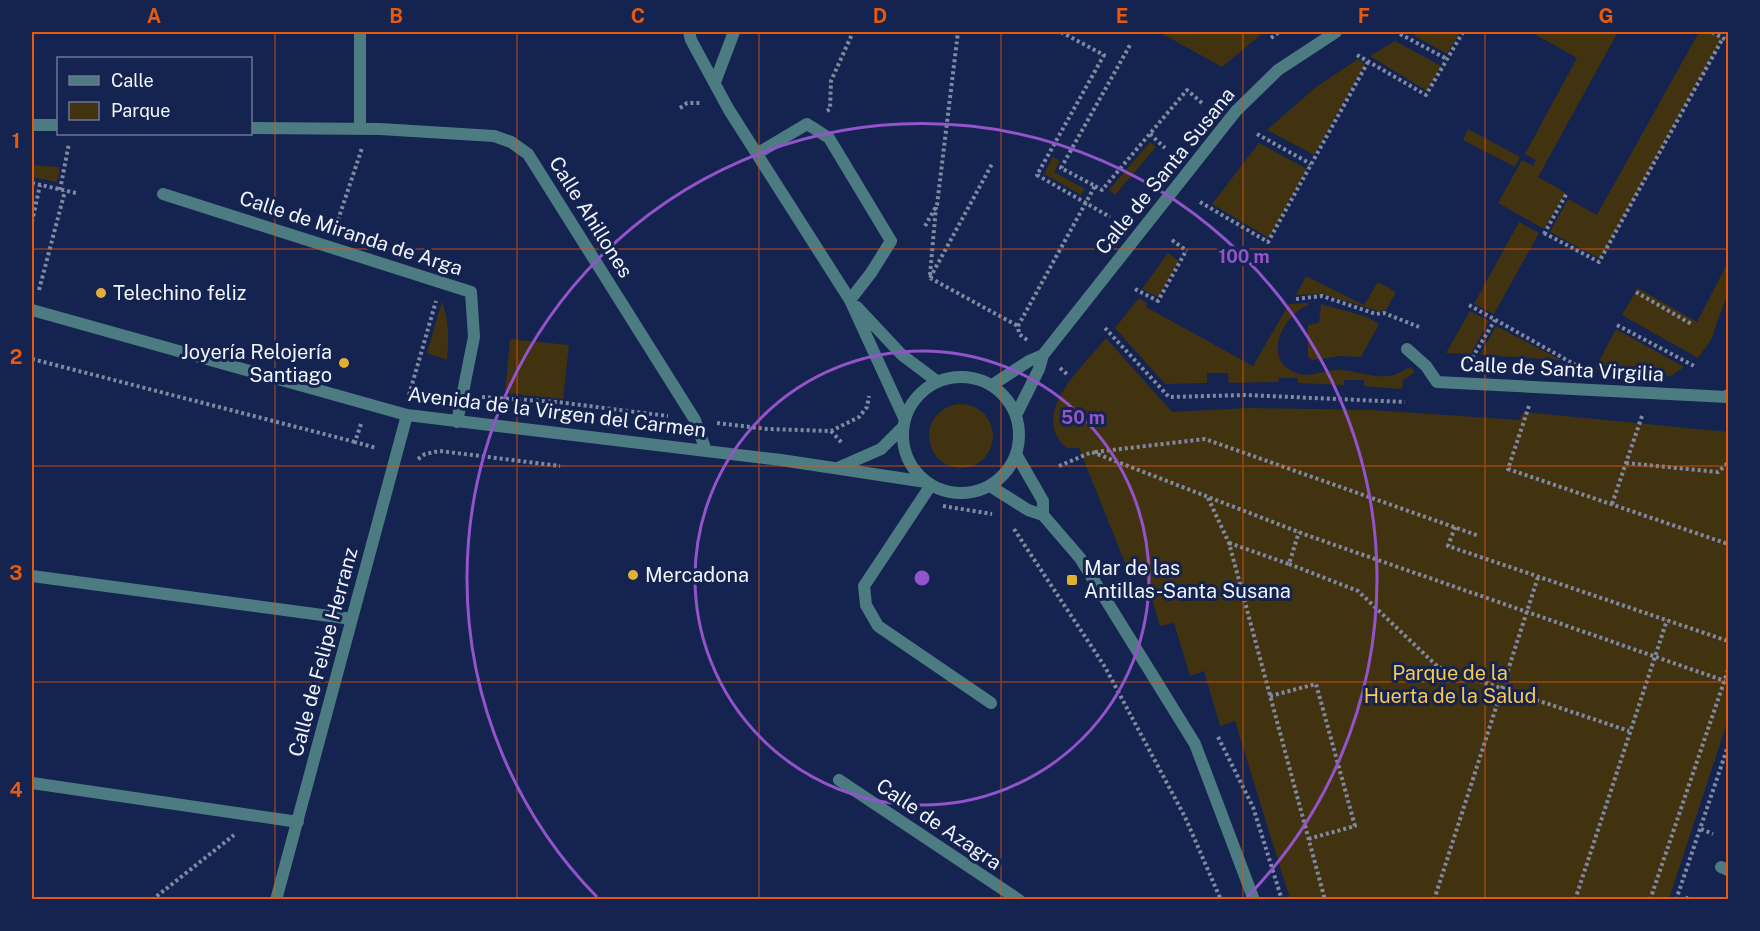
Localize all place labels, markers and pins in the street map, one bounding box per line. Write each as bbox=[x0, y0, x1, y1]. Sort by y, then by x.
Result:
place label: Telechino feliz bbox=[113, 281, 246, 305]
marker: Telechino feliz bbox=[94, 286, 108, 300]
place label: Joyería Relojería Santiago bbox=[181, 340, 332, 387]
marker: Joyería Relojería Santiago bbox=[337, 356, 351, 370]
place label: Mar de las Antillas-Santa Susana bbox=[1084, 556, 1291, 603]
place label: Mercadona bbox=[645, 563, 749, 587]
marker: Mercadona bbox=[626, 568, 640, 582]
centre of rings bbox=[912, 568, 932, 588]
marker: Mar de las Antillas-Santa Susana bbox=[1065, 573, 1079, 587]

